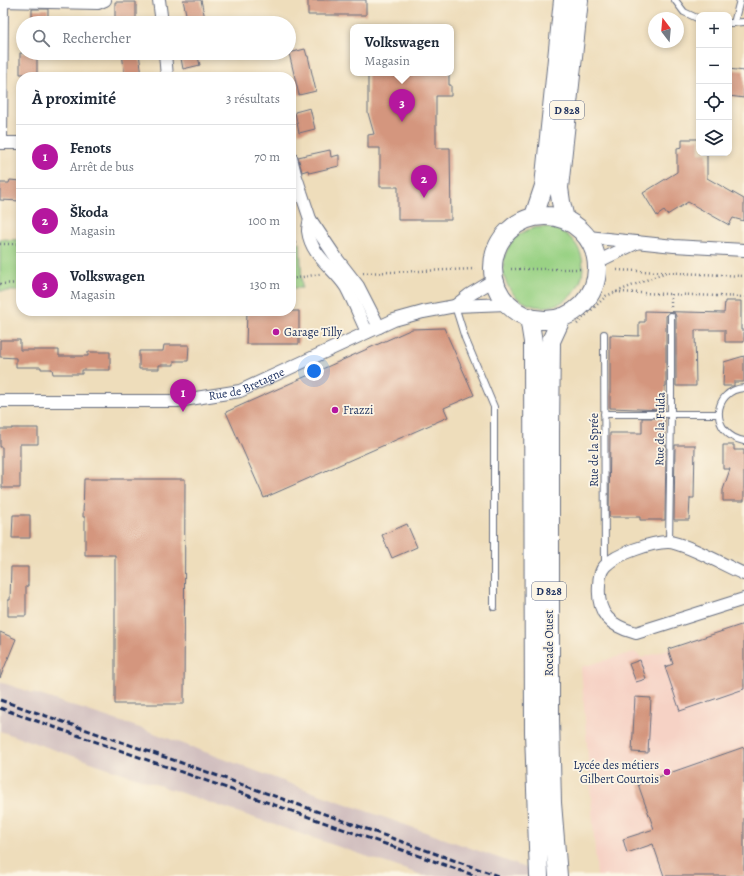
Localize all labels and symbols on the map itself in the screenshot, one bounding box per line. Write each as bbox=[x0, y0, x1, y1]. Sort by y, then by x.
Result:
north arrow bbox=[648, 12, 684, 48]
pin: 3 bbox=[389, 89, 415, 122]
road number: D 828 bbox=[550, 101, 584, 119]
pin: 2 bbox=[411, 165, 437, 198]
place label: Garage Tilly bbox=[284, 324, 343, 340]
marker: Garage Tilly bbox=[271, 327, 281, 337]
your location bbox=[304, 361, 324, 381]
street label: Rue de Bretagne bbox=[207, 364, 287, 404]
pin: 1 bbox=[170, 379, 196, 412]
street label: Rue de la Fulda bbox=[651, 392, 669, 466]
place label: Frazzi bbox=[343, 402, 373, 418]
marker: Frazzi bbox=[330, 405, 340, 415]
street label: Rue de la Sprée bbox=[586, 413, 602, 487]
road number: D 828 bbox=[532, 582, 566, 600]
street label: Rocade Ouest bbox=[541, 610, 557, 676]
place label: Lycée des métiers Gilbert Courtois bbox=[573, 757, 659, 787]
marker: Lycée des métiers Gilbert Courtois bbox=[662, 767, 672, 777]

